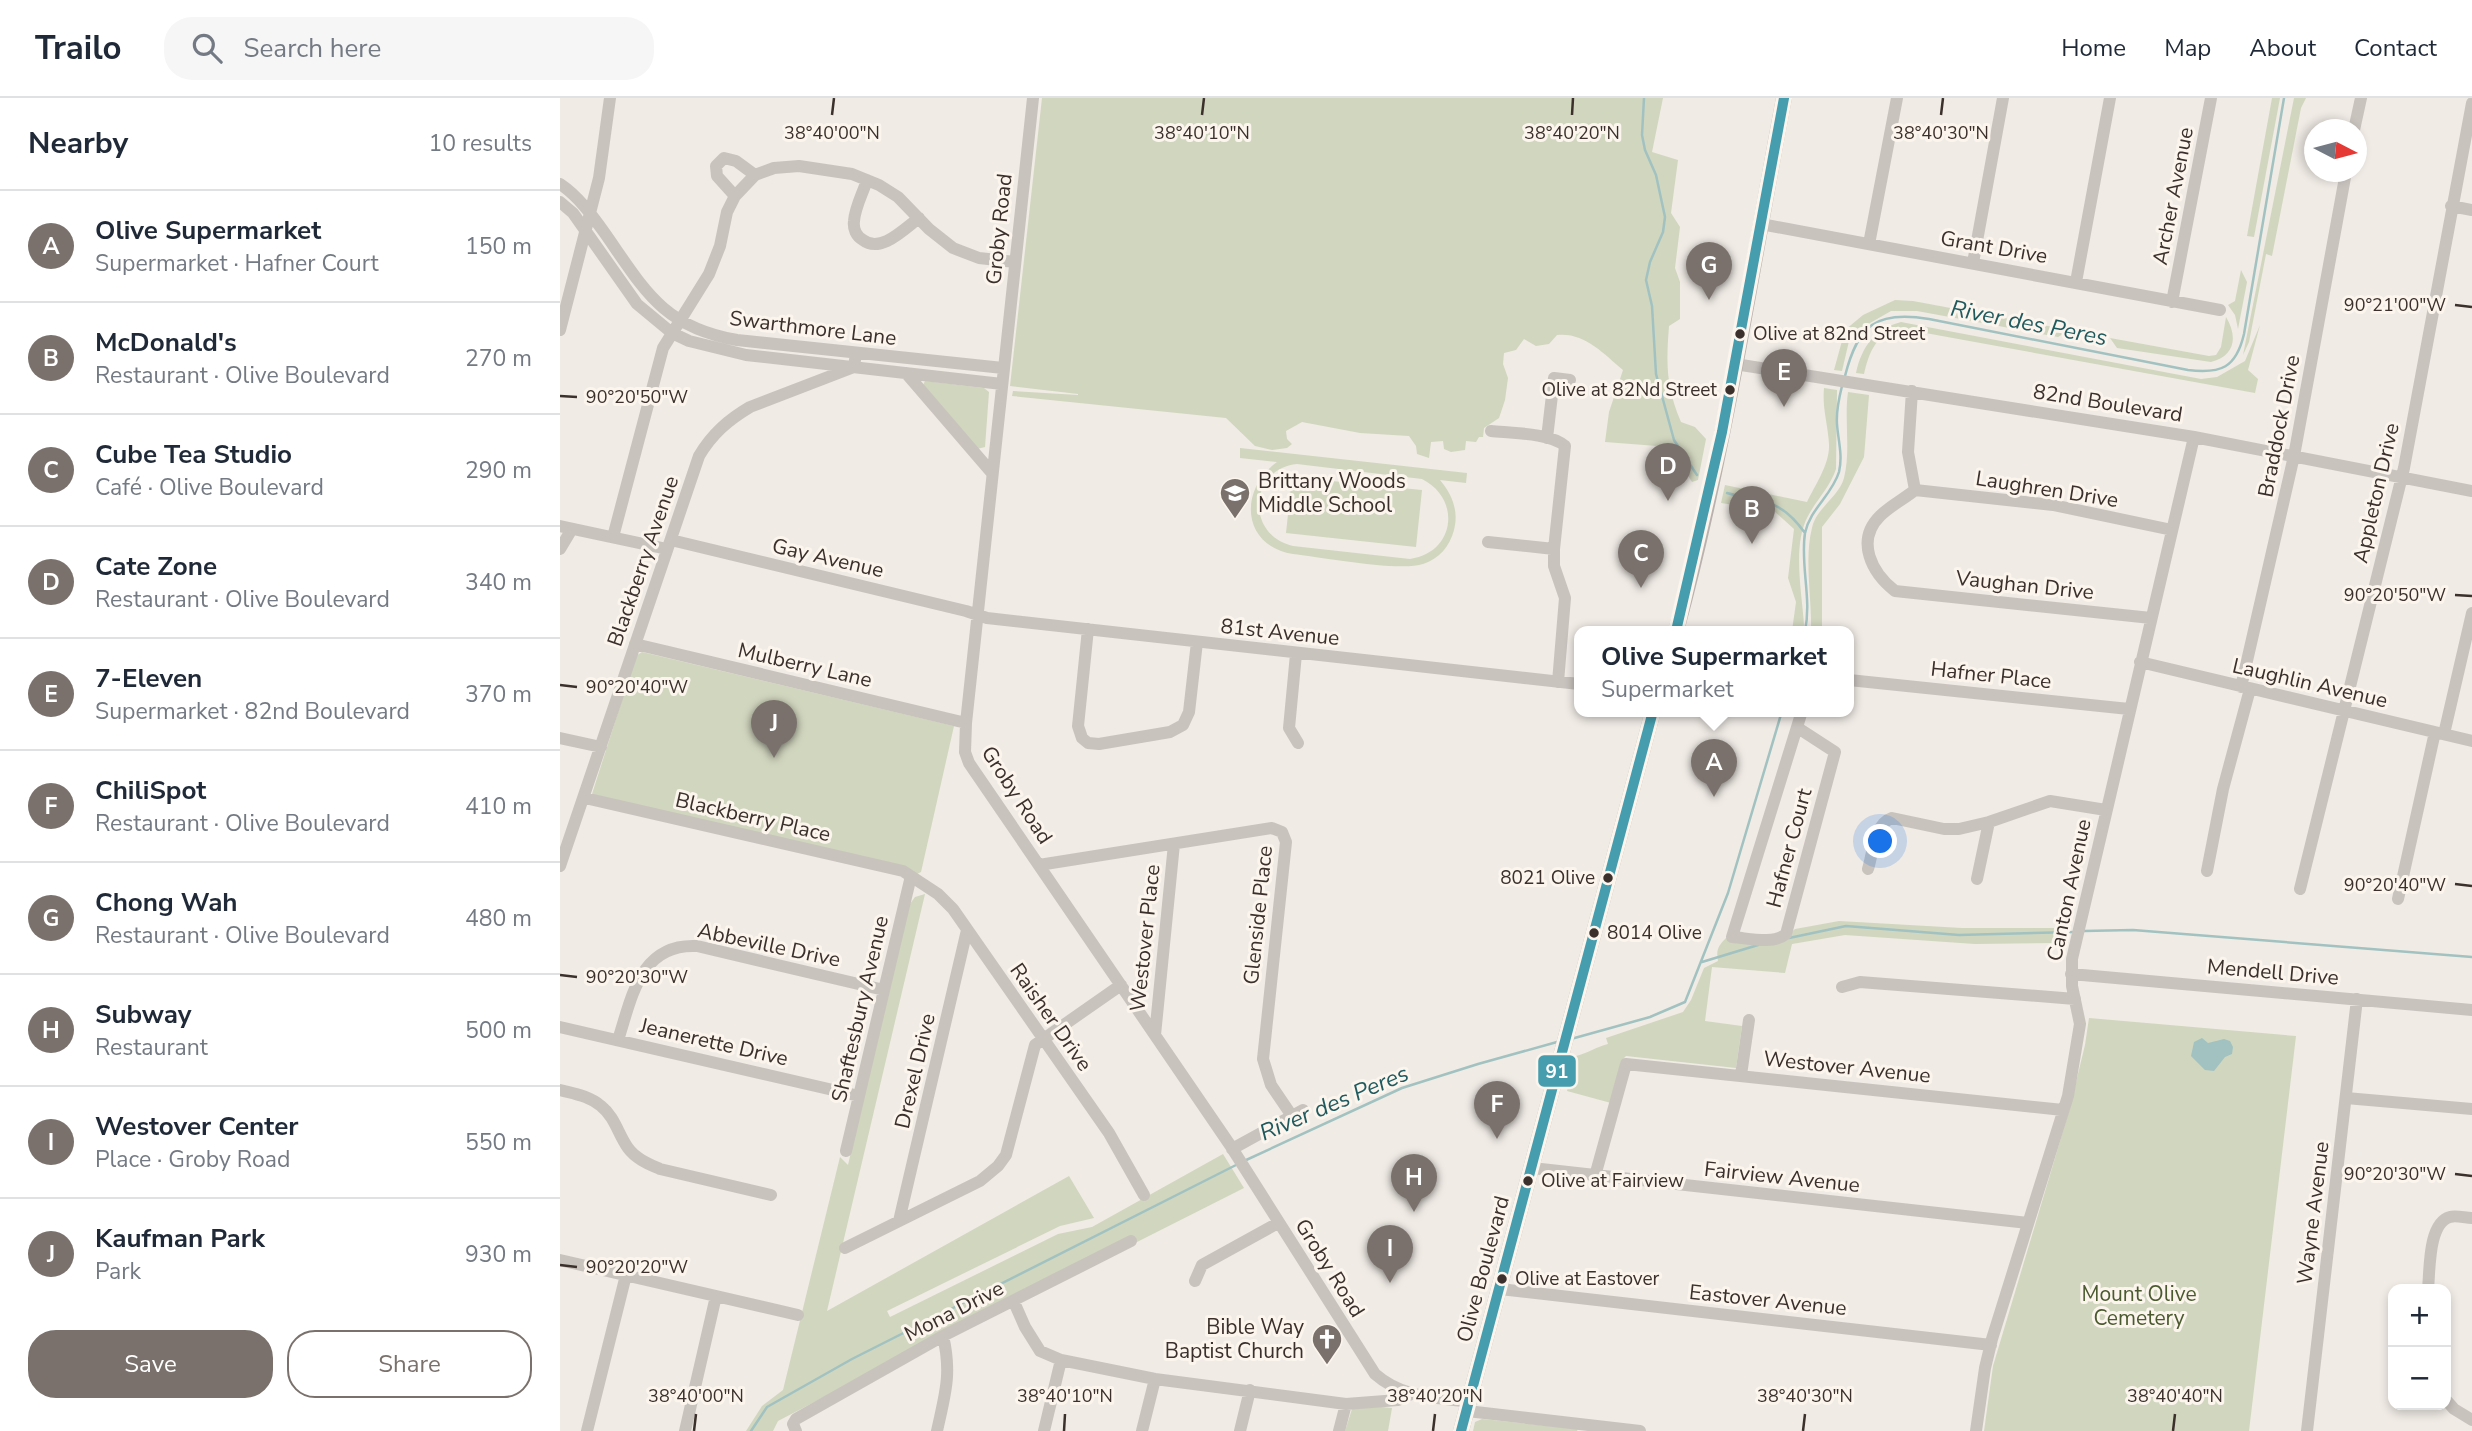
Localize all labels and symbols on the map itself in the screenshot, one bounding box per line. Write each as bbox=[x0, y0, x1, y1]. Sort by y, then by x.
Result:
north arrow bbox=[2304, 119, 2367, 182]
text: 38°40'00"N bbox=[784, 121, 880, 145]
text: 38°40'10"N bbox=[1154, 121, 1250, 145]
text: 38°40'20"N bbox=[1524, 121, 1620, 145]
text: 38°40'30"N bbox=[1893, 121, 1989, 145]
street label: Archer Avenue bbox=[2146, 125, 2200, 267]
street label: Groby Road bbox=[979, 172, 1019, 286]
street label: Grant Drive bbox=[1938, 224, 2050, 270]
pin: G bbox=[1686, 242, 1732, 300]
water label: River des Peres bbox=[1948, 293, 2110, 353]
text: 90°21'00"W bbox=[2344, 293, 2446, 317]
street label: Swarthmore Lane bbox=[728, 304, 898, 352]
place label: Olive at 82nd Street bbox=[1753, 321, 1926, 347]
marker: Olive at 82nd Street bbox=[1733, 327, 1747, 341]
pin: E bbox=[1761, 349, 1807, 407]
street label: Braddock Drive bbox=[2251, 352, 2307, 500]
place label: Olive at 82Nd Street bbox=[1541, 377, 1717, 403]
street label: 82nd Boulevard bbox=[2031, 377, 2185, 429]
marker: Olive at 82Nd Street bbox=[1723, 383, 1737, 397]
text: 90°20'50"W bbox=[586, 385, 688, 409]
street label: Appleton Drive bbox=[2346, 420, 2406, 566]
pin: D bbox=[1645, 443, 1691, 501]
street label: Laughren Drive bbox=[1974, 464, 2120, 514]
place label: Brittany Woods Middle School bbox=[1258, 467, 1406, 519]
street label: Blackberry Avenue bbox=[601, 472, 685, 650]
school or university icon: Brittany Woods Middle School bbox=[1218, 476, 1252, 520]
pin: B bbox=[1729, 486, 1775, 544]
pin: C bbox=[1618, 530, 1664, 588]
street label: Gay Avenue bbox=[769, 532, 887, 584]
street label: Vaughan Drive bbox=[1954, 564, 2095, 606]
text: 90°20'50"W bbox=[2344, 583, 2446, 607]
street label: 81st Avenue bbox=[1219, 612, 1341, 652]
street label: Mulberry Lane bbox=[735, 636, 875, 694]
street label: Laughlin Avenue bbox=[2230, 652, 2390, 714]
street label: Hafner Place bbox=[1929, 655, 2053, 695]
text: 90°20'40"W bbox=[586, 675, 688, 699]
pin: J bbox=[751, 700, 797, 758]
pin: A bbox=[1691, 739, 1737, 797]
street label: Groby Road bbox=[975, 741, 1059, 849]
street label: Hafner Court bbox=[1760, 785, 1819, 911]
street label: Blackberry Place bbox=[673, 786, 833, 848]
street label: Canton Avenue bbox=[2040, 816, 2098, 964]
your location bbox=[1863, 824, 1897, 858]
street label: Glenside Place bbox=[1237, 844, 1279, 986]
street label: Westover Place bbox=[1123, 863, 1167, 1013]
place label: 8021 Olive bbox=[1500, 865, 1595, 891]
marker: 8021 Olive bbox=[1601, 871, 1615, 885]
text: 90°20'40"W bbox=[2344, 873, 2446, 897]
street label: Shaftesbury Avenue bbox=[825, 913, 895, 1105]
street label: Abbeville Drive bbox=[695, 916, 843, 974]
place label: 8014 Olive bbox=[1607, 920, 1702, 946]
marker: 8014 Olive bbox=[1587, 926, 1601, 940]
street label: Mendell Drive bbox=[2206, 952, 2340, 992]
street label: Raisher Drive bbox=[1003, 957, 1099, 1077]
text: 90°20'30"W bbox=[586, 965, 688, 989]
street label: Jeanerette Drive bbox=[636, 1011, 791, 1073]
street label: Drexel Drive bbox=[888, 1011, 942, 1131]
street label: Westover Avenue bbox=[1762, 1044, 1932, 1090]
line badge: 91 bbox=[1537, 1054, 1577, 1088]
water label: River des Peres bbox=[1255, 1058, 1413, 1148]
text: 91 bbox=[1546, 1059, 1568, 1085]
pin: F bbox=[1474, 1081, 1520, 1139]
street label: Wayne Avenue bbox=[2290, 1140, 2336, 1286]
pin: H bbox=[1391, 1154, 1437, 1212]
street label: Fairview Avenue bbox=[1703, 1155, 1861, 1199]
text: 90°20'30"W bbox=[2344, 1162, 2446, 1186]
place label: Olive at Fairview bbox=[1541, 1168, 1684, 1194]
marker: Olive at Fairview bbox=[1521, 1174, 1535, 1188]
street label: Olive Boulevard bbox=[1450, 1193, 1516, 1345]
street label: Groby Road bbox=[1289, 1213, 1371, 1323]
pin: I bbox=[1367, 1225, 1413, 1283]
text: 90°20'20"W bbox=[586, 1255, 688, 1279]
place label: Olive at Eastover bbox=[1515, 1266, 1660, 1292]
marker: Olive at Eastover bbox=[1495, 1272, 1509, 1286]
street label: Mona Drive bbox=[900, 1274, 1008, 1348]
street label: Eastover Avenue bbox=[1688, 1278, 1848, 1322]
park label: Mount Olive Cemetery bbox=[2081, 1280, 2197, 1332]
place label: Bible Way Baptist Church bbox=[1165, 1313, 1304, 1365]
church icon: Bible Way Baptist Church bbox=[1310, 1322, 1344, 1366]
text: 38°40'00"N bbox=[648, 1384, 744, 1408]
text: 38°40'10"N bbox=[1017, 1384, 1113, 1408]
text: 38°40'20"N bbox=[1387, 1384, 1483, 1408]
text: 38°40'30"N bbox=[1757, 1384, 1853, 1408]
text: 38°40'40"N bbox=[2127, 1384, 2223, 1408]

